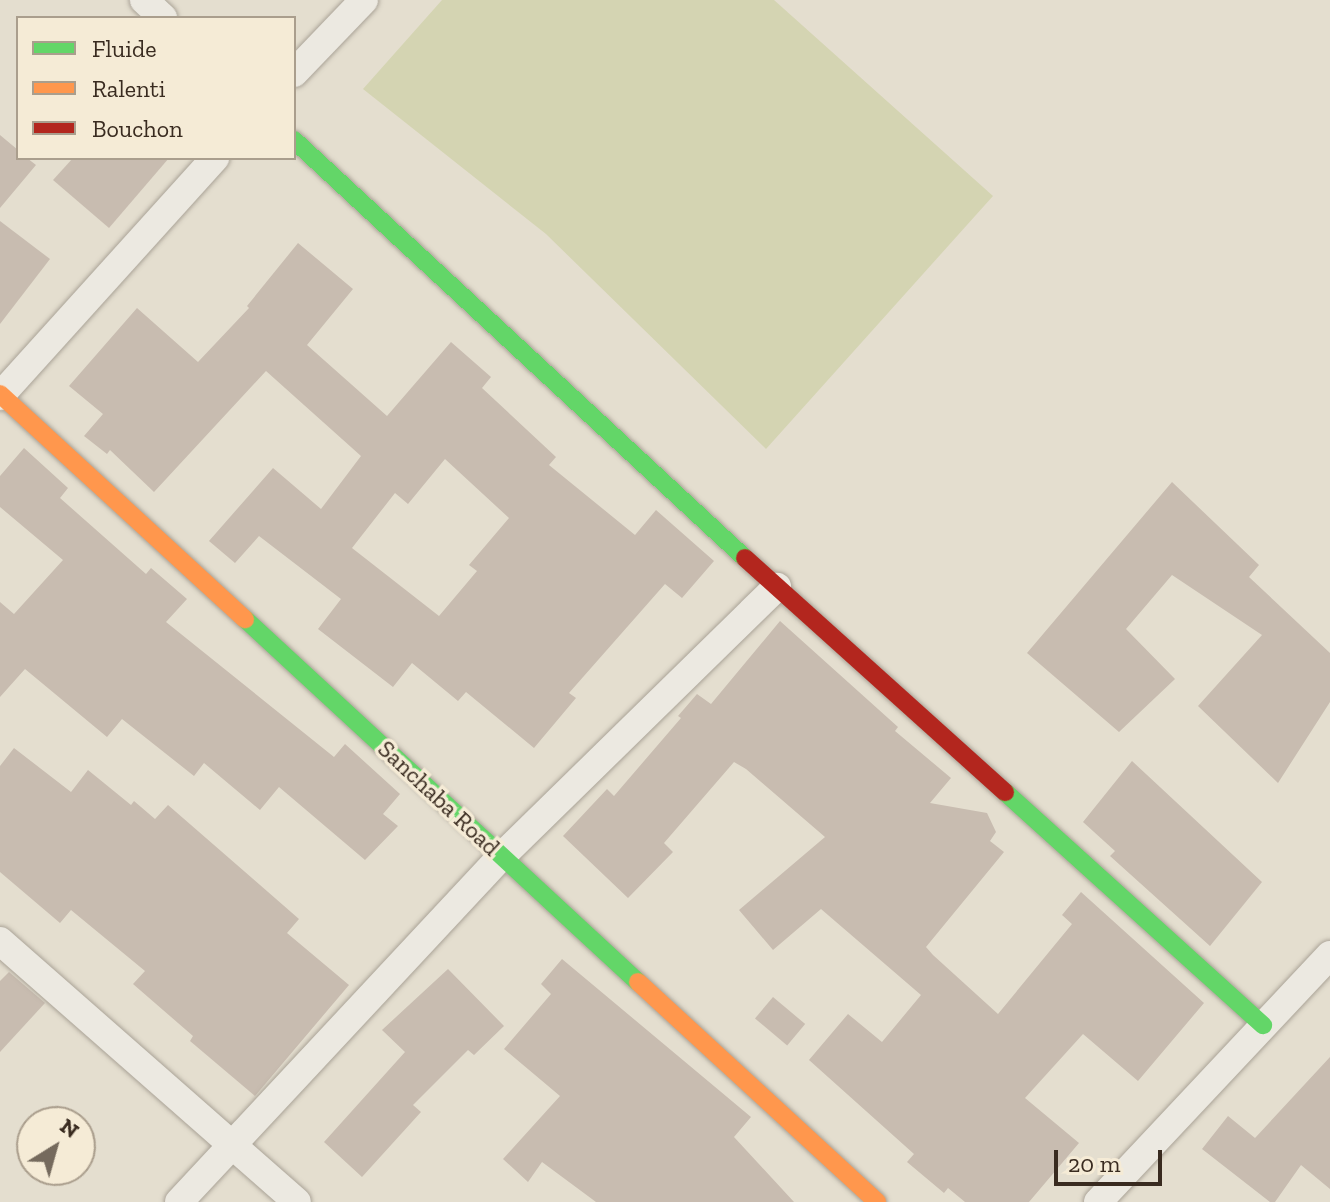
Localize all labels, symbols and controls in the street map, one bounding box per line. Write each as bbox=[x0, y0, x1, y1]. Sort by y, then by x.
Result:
legend bbox=[16, 16, 296, 160]
text: Fluide bbox=[92, 34, 156, 63]
text: Ralenti bbox=[92, 74, 165, 103]
text: Bouchon bbox=[92, 114, 183, 143]
street label: Sanchaba Road bbox=[372, 734, 506, 862]
north arrow bbox=[16, 1106, 96, 1186]
text: N bbox=[55, 1112, 84, 1144]
scale bar bbox=[1058, 1134, 1166, 1184]
text: 20 m bbox=[1068, 1149, 1120, 1178]

